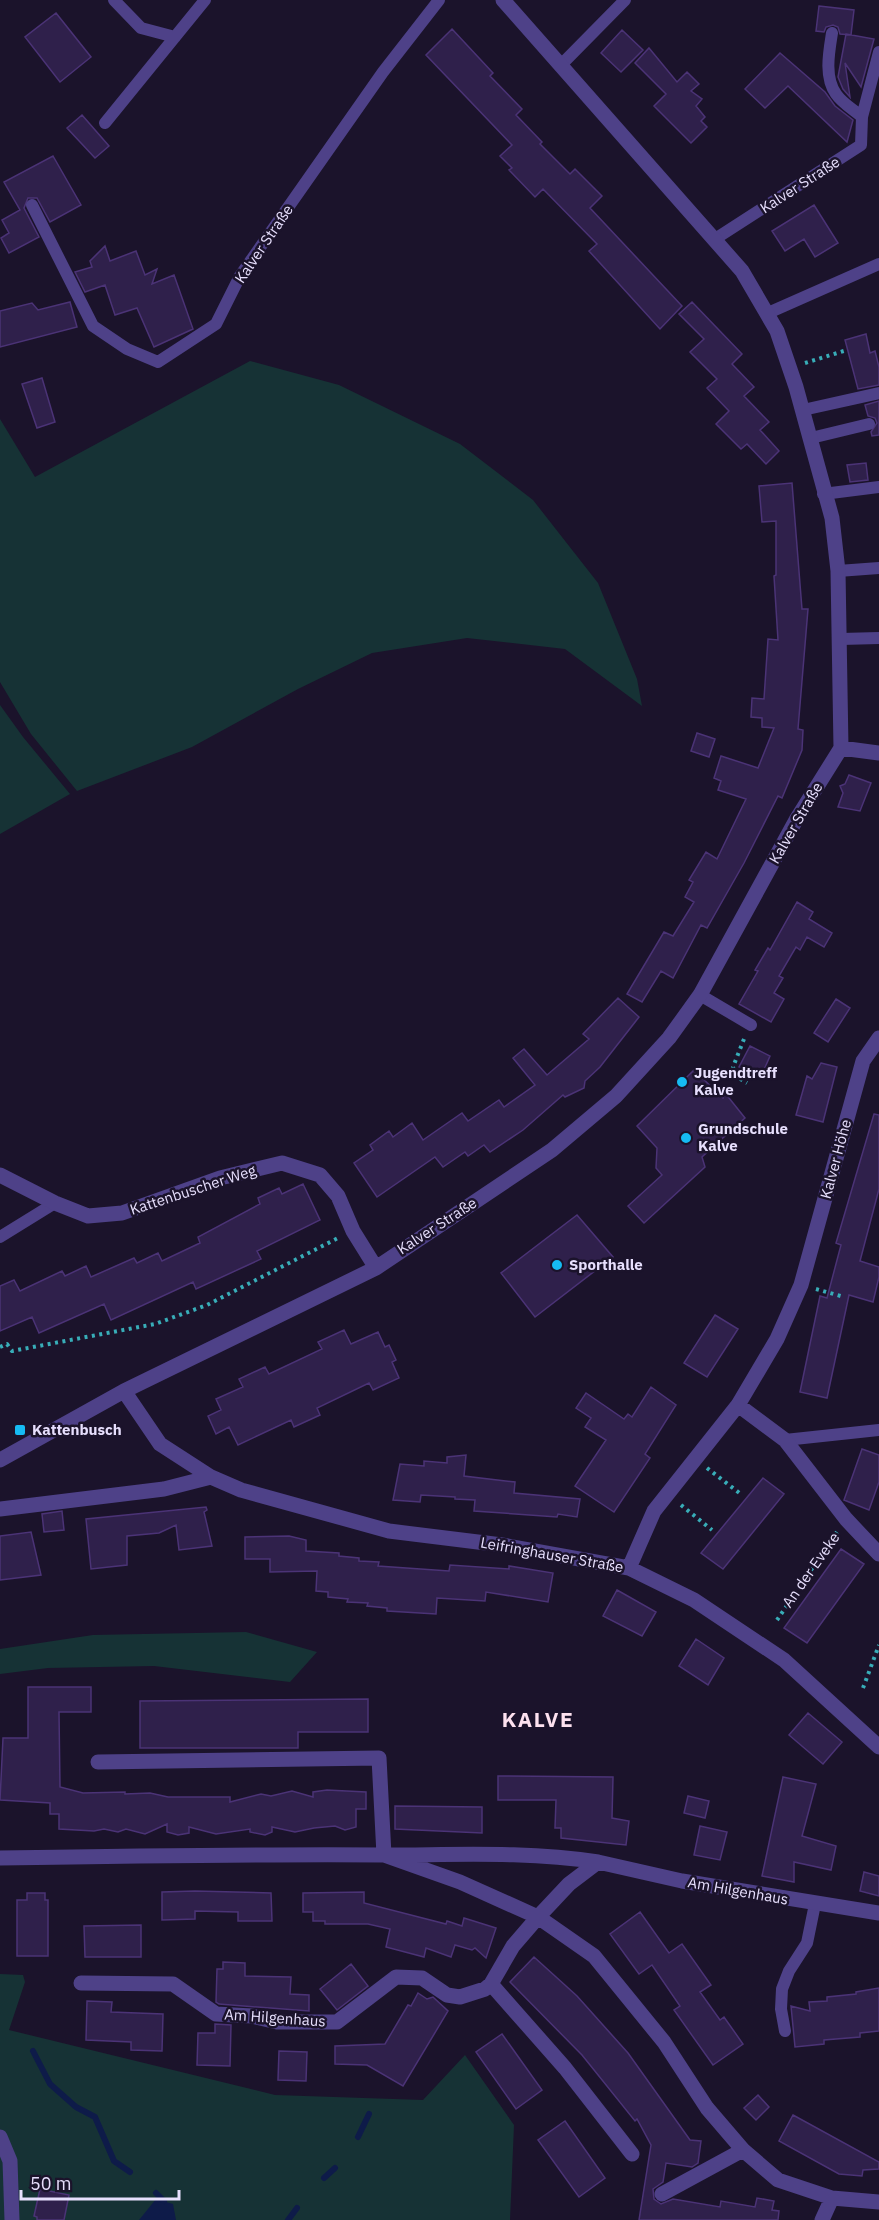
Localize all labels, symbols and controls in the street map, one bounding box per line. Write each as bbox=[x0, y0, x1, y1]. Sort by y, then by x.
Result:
street label: Kalver Straße bbox=[756, 152, 843, 217]
street label: Kalver Straße bbox=[230, 201, 297, 287]
street label: Kalver Straße bbox=[765, 779, 827, 867]
place label: Jugendtreff Kalve bbox=[694, 1063, 778, 1099]
marker: Jugendtreff Kalve bbox=[675, 1075, 689, 1089]
street label: Kalver Höhe bbox=[816, 1117, 855, 1201]
place label: Grundschule Kalve bbox=[698, 1119, 788, 1155]
marker: Grundschule Kalve bbox=[679, 1131, 693, 1145]
street label: Kattenbuscher Weg bbox=[127, 1160, 258, 1219]
street label: Kalver Straße bbox=[393, 1193, 480, 1258]
place label: Sporthalle bbox=[569, 1255, 643, 1274]
marker: Sporthalle bbox=[550, 1258, 564, 1272]
place label: Kattenbusch bbox=[32, 1420, 122, 1439]
marker: Kattenbusch bbox=[13, 1423, 27, 1437]
street label: An der Eveke bbox=[778, 1528, 844, 1611]
street label: Leifringhauser Straße bbox=[479, 1533, 625, 1576]
district label: KALVE bbox=[502, 1705, 574, 1733]
street label: Am Hilgenhaus bbox=[686, 1872, 790, 1909]
street label: Am Hilgenhaus bbox=[224, 2004, 326, 2031]
scale bar bbox=[21, 2163, 178, 2201]
text: 50 m bbox=[30, 2172, 72, 2195]

